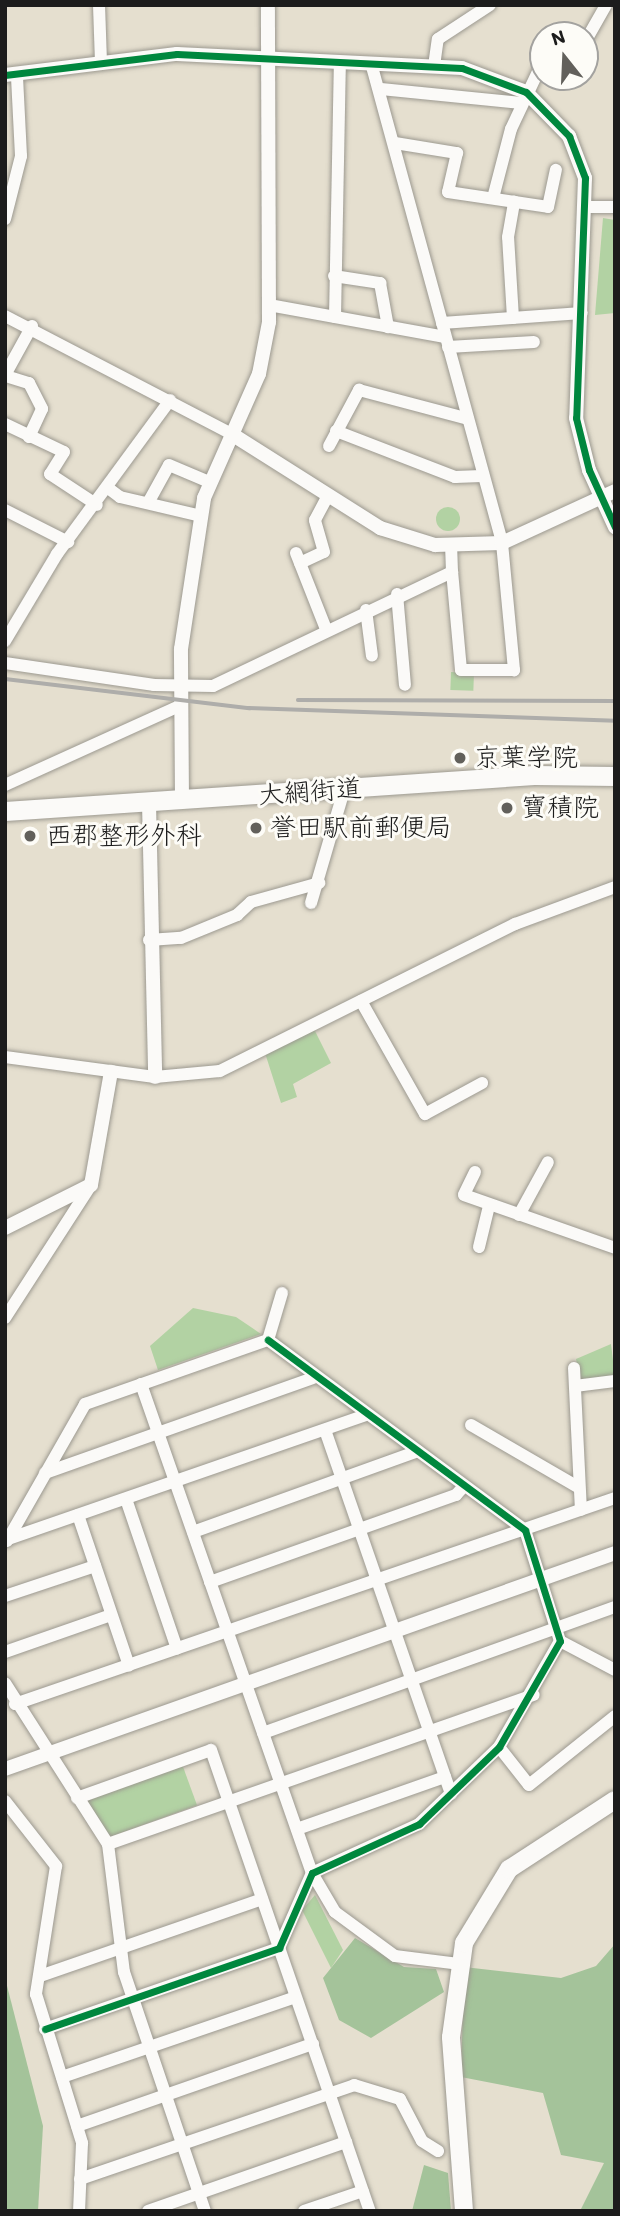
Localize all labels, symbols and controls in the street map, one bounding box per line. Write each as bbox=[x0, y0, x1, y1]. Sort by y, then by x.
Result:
north arrow bbox=[529, 21, 599, 91]
text: N bbox=[548, 25, 568, 50]
place label: 京葉学院 bbox=[474, 742, 578, 774]
marker: 京葉学院 bbox=[452, 750, 468, 766]
street label: 大網街道 bbox=[257, 773, 363, 811]
place label: 寶積院 bbox=[521, 792, 599, 824]
marker: 寶積院 bbox=[499, 800, 515, 816]
place label: 誉田駅前郵便局 bbox=[270, 812, 452, 844]
place label: 西郡整形外科 bbox=[46, 820, 202, 852]
marker: 誉田駅前郵便局 bbox=[248, 820, 264, 836]
marker: 西郡整形外科 bbox=[20, 826, 40, 846]

